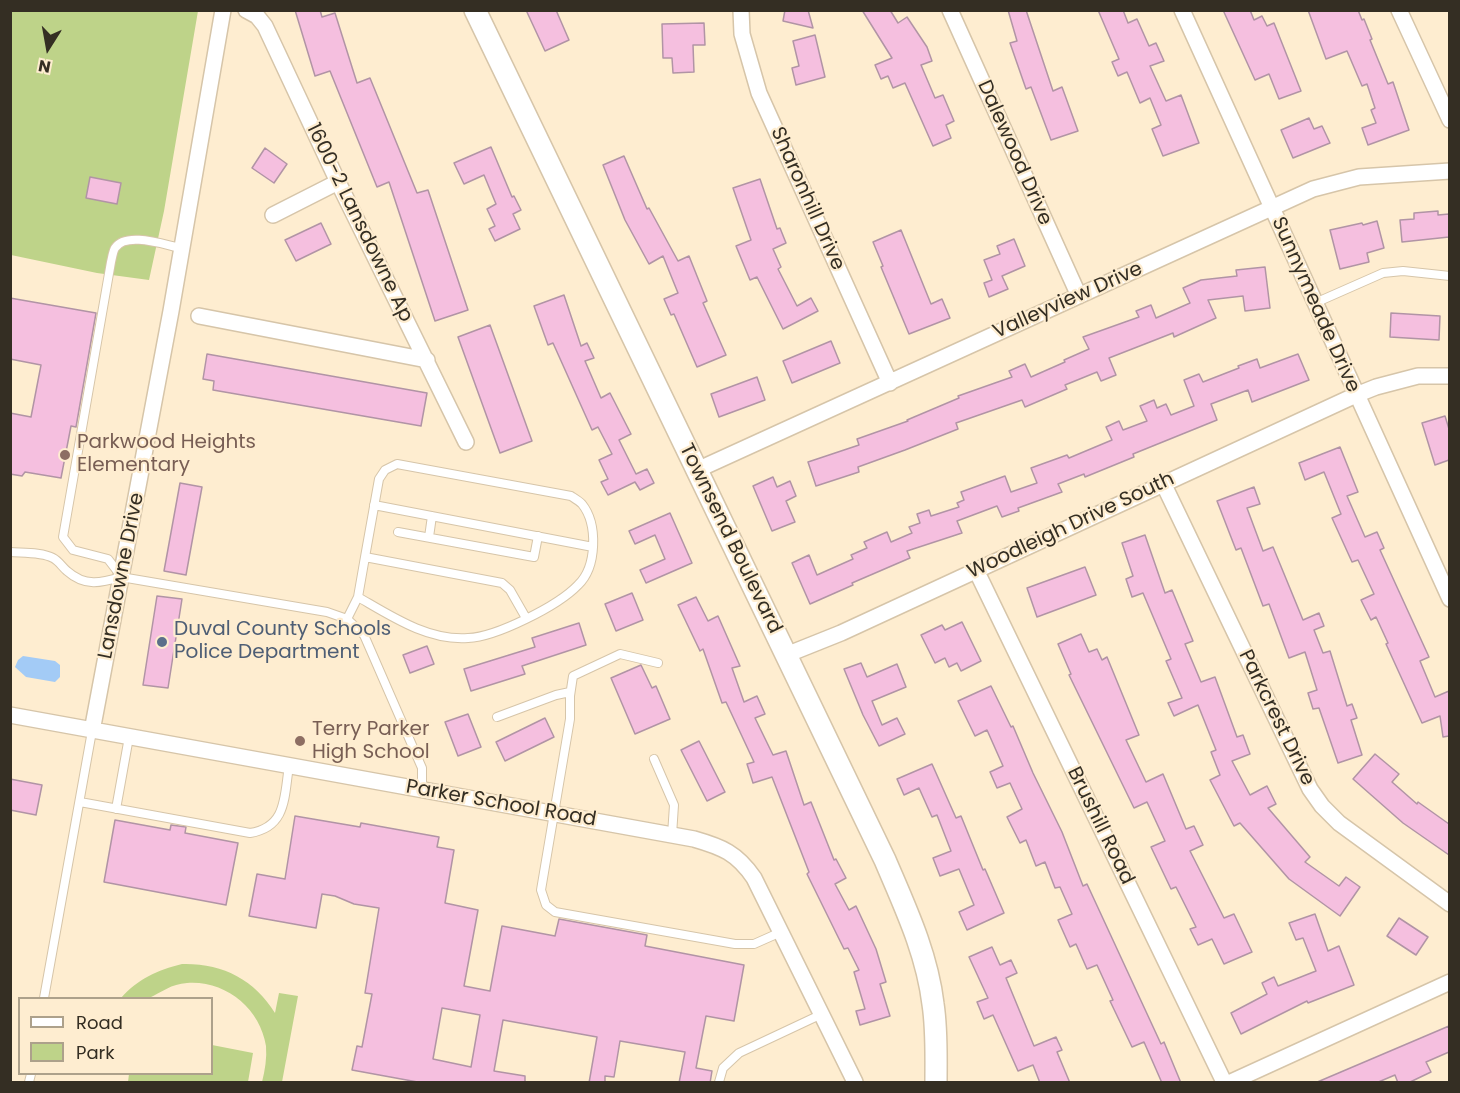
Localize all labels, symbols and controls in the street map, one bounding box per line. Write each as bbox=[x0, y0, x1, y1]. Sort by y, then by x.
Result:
north arrow bbox=[18, 18, 78, 78]
text: N bbox=[36, 54, 53, 79]
street label: Dalewood Drive bbox=[971, 77, 1057, 229]
street label: 1600-2 Lansdowne Ap bbox=[300, 120, 418, 326]
street label: Sharonhill Drive bbox=[765, 124, 849, 274]
street label: Sunnymeade Drive bbox=[1266, 214, 1364, 396]
street label: Valleyview Drive bbox=[990, 257, 1146, 345]
place label: Parkwood Heights Elementary bbox=[77, 431, 256, 478]
street label: Townsend Boulevard bbox=[674, 440, 786, 638]
marker: Parkwood Heights Elementary bbox=[58, 448, 72, 462]
street label: Woodleigh Drive South bbox=[964, 467, 1178, 585]
street label: Lansdowne Drive bbox=[94, 491, 150, 661]
place label: Duval County Schools Police Department bbox=[174, 618, 391, 665]
marker: Duval County Schools Police Department bbox=[155, 635, 169, 649]
street label: Parkcrest Drive bbox=[1233, 646, 1319, 790]
place label: Terry Parker High School bbox=[312, 718, 430, 765]
marker: Terry Parker High School bbox=[293, 734, 307, 748]
street label: Brushill Road bbox=[1061, 763, 1139, 889]
street label: Parker School Road bbox=[404, 775, 598, 833]
legend bbox=[18, 997, 213, 1075]
text: Road bbox=[76, 1010, 123, 1035]
text: Park bbox=[76, 1040, 115, 1065]

